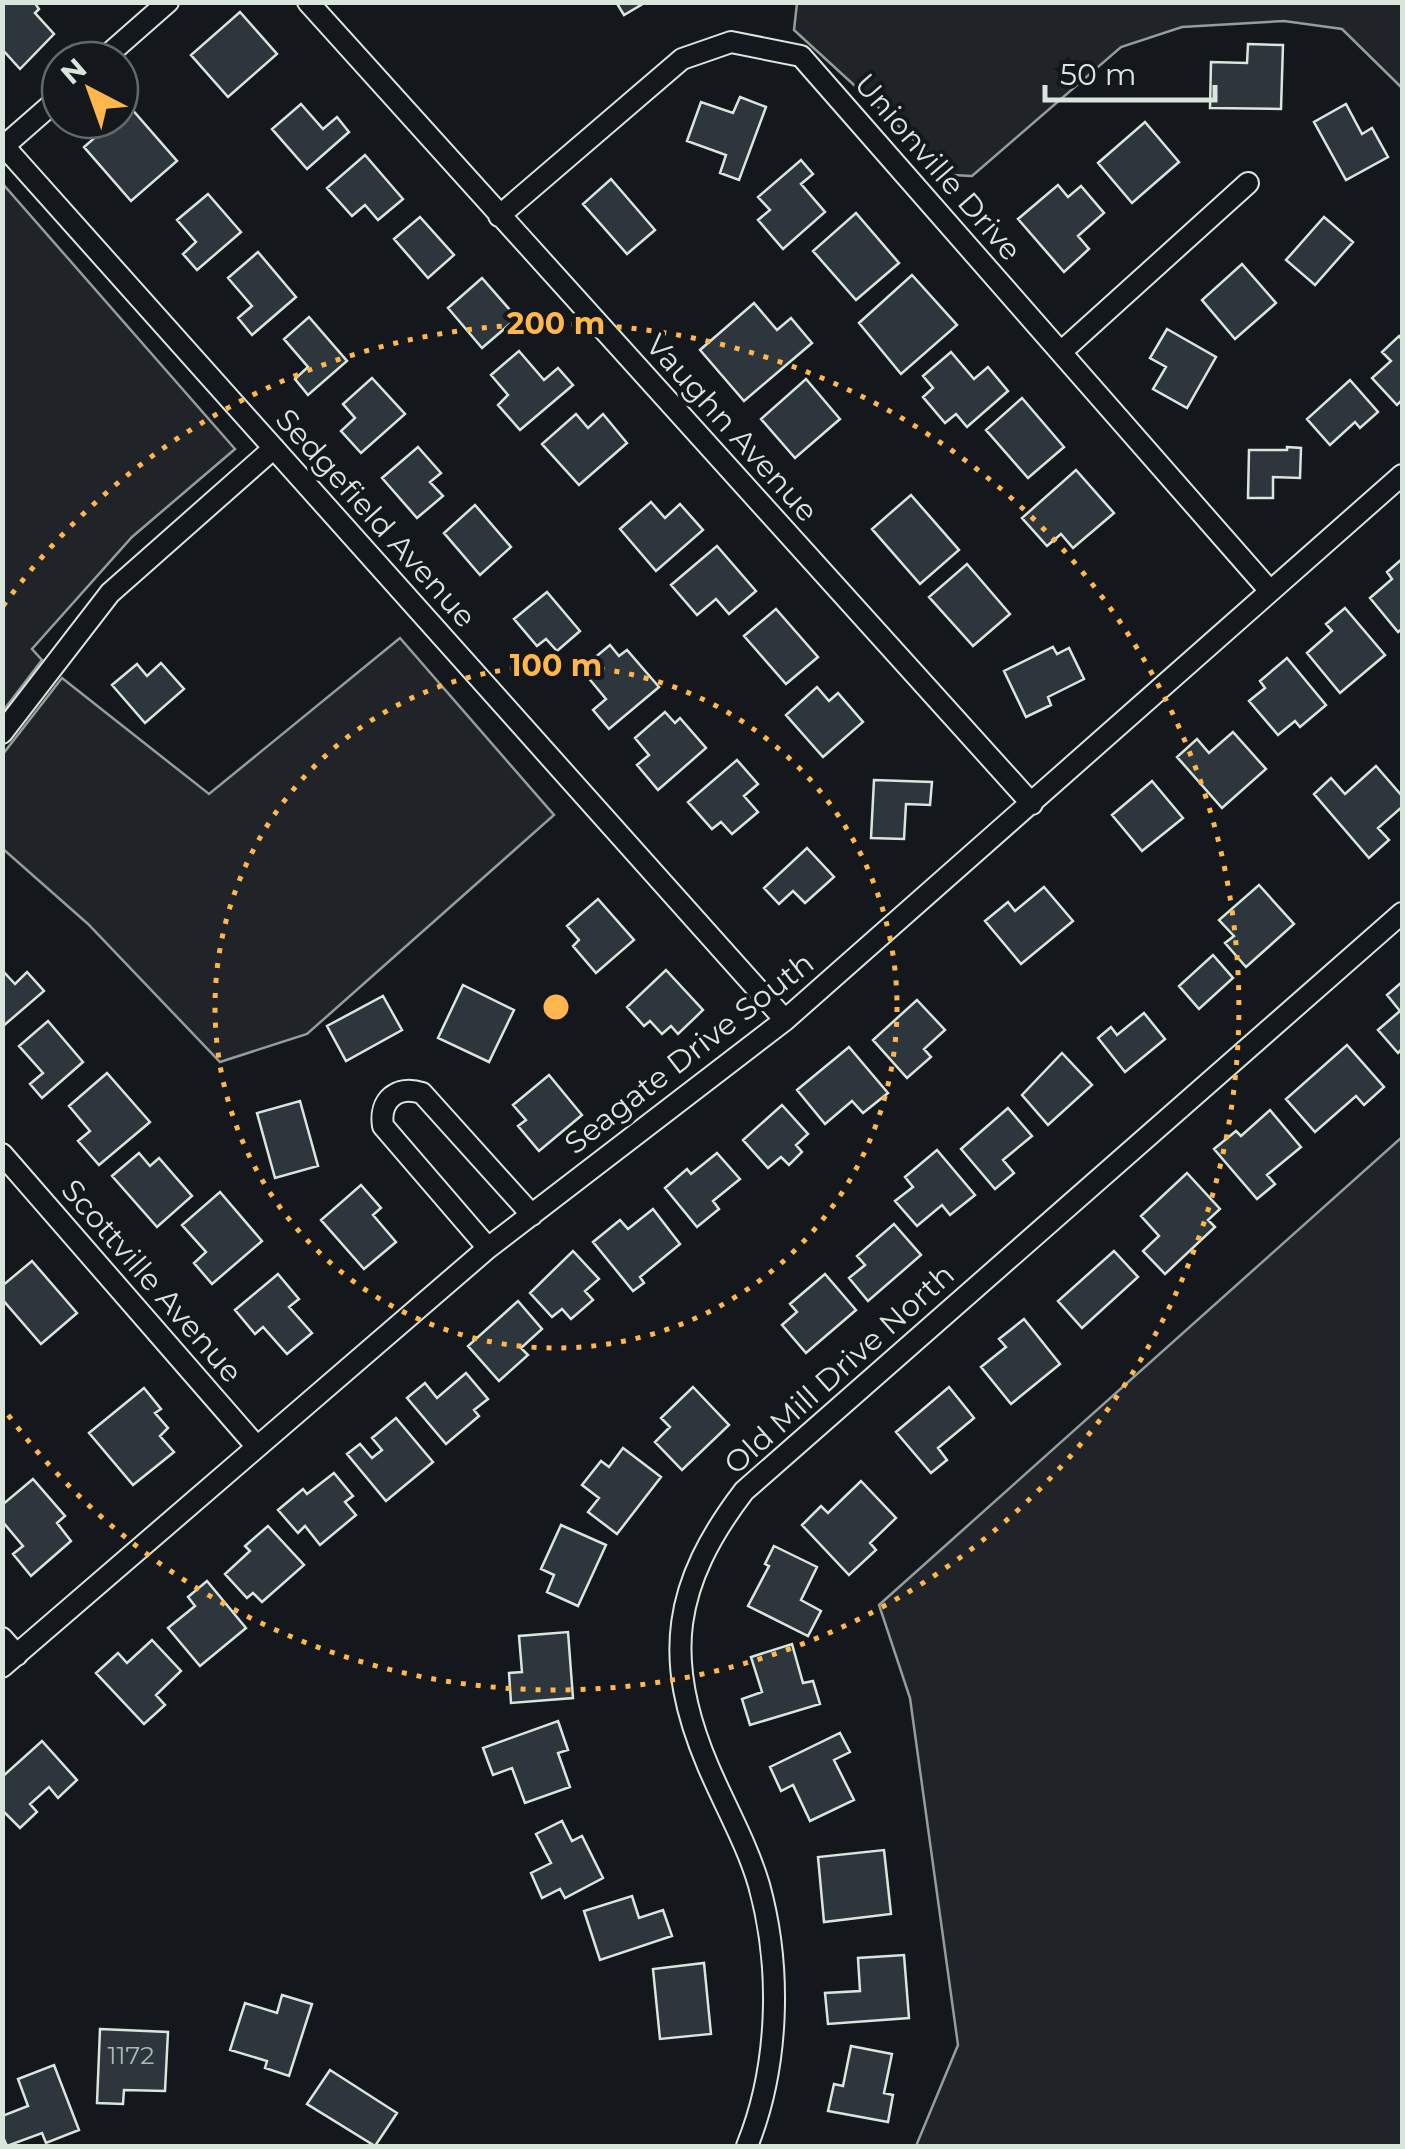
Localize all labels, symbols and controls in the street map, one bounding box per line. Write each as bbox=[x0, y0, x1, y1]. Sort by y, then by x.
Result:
north arrow bbox=[40, 40, 140, 140]
scale bar bbox=[1045, 40, 1215, 102]
text: N bbox=[54, 51, 93, 91]
text: 50 m bbox=[1060, 56, 1137, 93]
street label: Unionville Drive bbox=[847, 66, 1029, 268]
text: 200 m bbox=[507, 305, 605, 342]
street label: Vaughn Avenue bbox=[638, 327, 826, 529]
street label: Sedgefield Avenue bbox=[268, 401, 484, 635]
text: 100 m bbox=[510, 647, 602, 684]
street label: Seagate Drive South bbox=[557, 944, 821, 1162]
centre of rings bbox=[538, 989, 574, 1025]
street label: Scottville Avenue bbox=[54, 1172, 250, 1390]
street label: Old Mill Drive North bbox=[716, 1256, 962, 1482]
house number: 1172 bbox=[108, 2040, 154, 2070]

